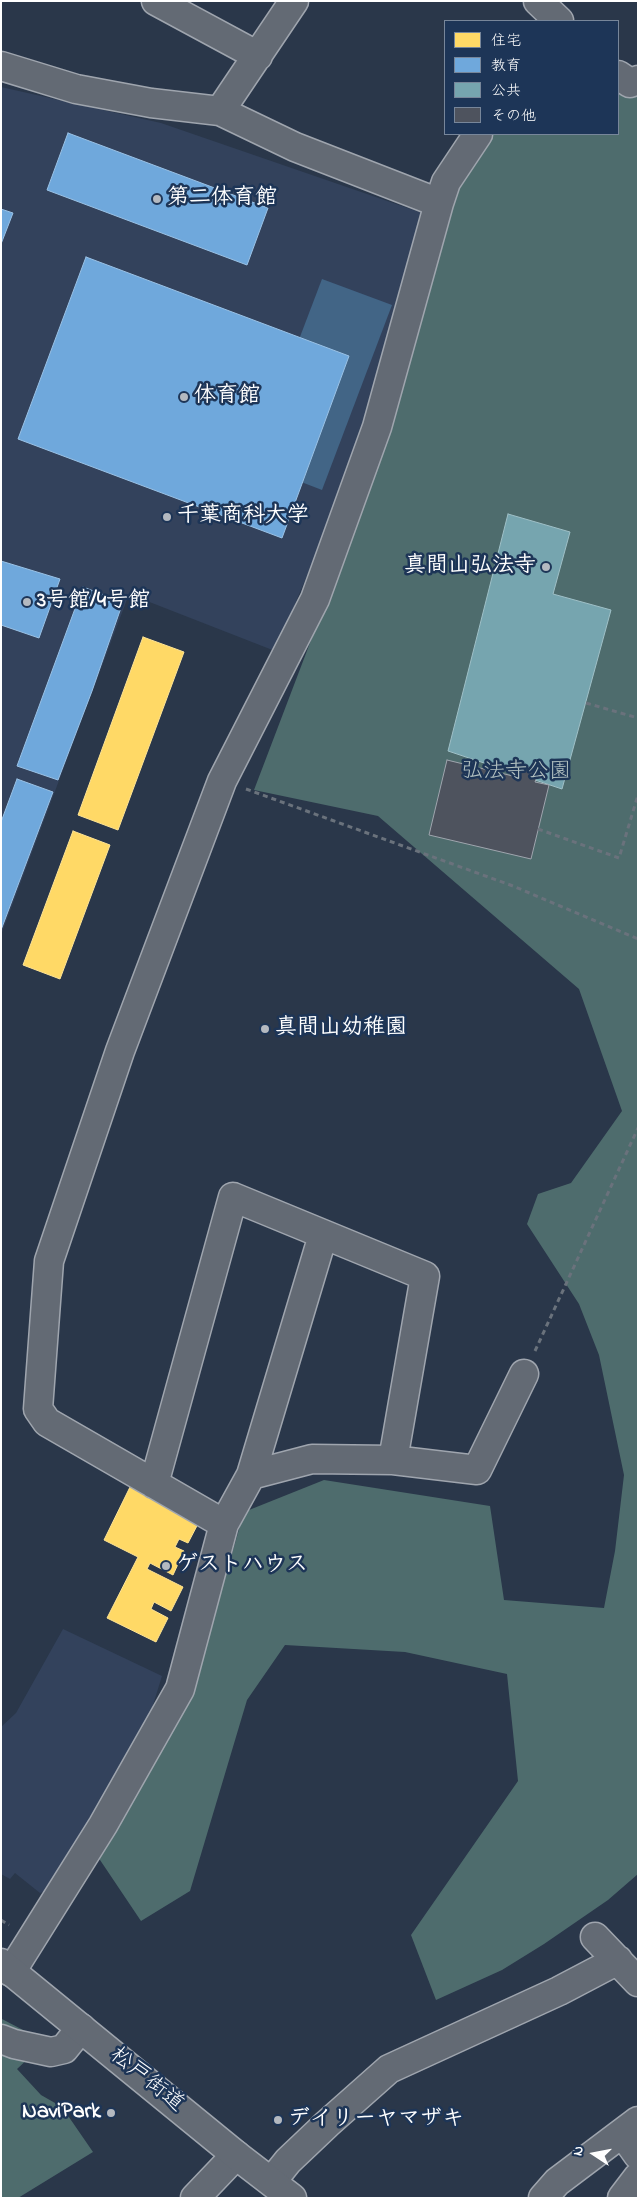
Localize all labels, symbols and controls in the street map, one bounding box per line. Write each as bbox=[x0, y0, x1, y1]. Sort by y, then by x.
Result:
legend bbox=[444, 20, 619, 135]
text: 住宅 bbox=[491, 30, 521, 52]
text: 教育 bbox=[491, 55, 521, 77]
text: 公共 bbox=[491, 80, 521, 102]
text: その他 bbox=[491, 105, 536, 127]
place label: 第二体育館 bbox=[167, 186, 277, 212]
marker: 第二体育館 bbox=[151, 193, 163, 205]
place label: 体育館 bbox=[194, 384, 260, 410]
marker: 体育館 bbox=[178, 391, 190, 403]
place label: 千葉商科大学 bbox=[177, 504, 309, 530]
marker: 千葉商科大学 bbox=[161, 511, 173, 523]
place label: 真間山弘法寺 bbox=[404, 554, 536, 580]
marker: 真間山弘法寺 bbox=[540, 561, 552, 573]
place label: 3号館/4号館 bbox=[37, 589, 150, 615]
marker: 3号館/4号館 bbox=[21, 596, 33, 608]
park label: 弘法寺公園 bbox=[461, 760, 571, 786]
place label: 真間山幼稚園 bbox=[275, 1016, 407, 1042]
marker: 真間山幼稚園 bbox=[259, 1023, 271, 1035]
place label: ゲストハウス bbox=[176, 1553, 308, 1579]
marker: ゲストハウス bbox=[160, 1560, 172, 1572]
street label: 松戸街道 bbox=[103, 2043, 189, 2119]
place label: NaviPark bbox=[22, 2100, 101, 2126]
marker: NaviPark bbox=[105, 2107, 117, 2119]
place label: デイリーヤマザキ bbox=[288, 2107, 464, 2133]
marker: デイリーヤマザキ bbox=[272, 2114, 284, 2126]
north arrow bbox=[569, 2129, 619, 2179]
text: N bbox=[568, 2144, 590, 2158]

